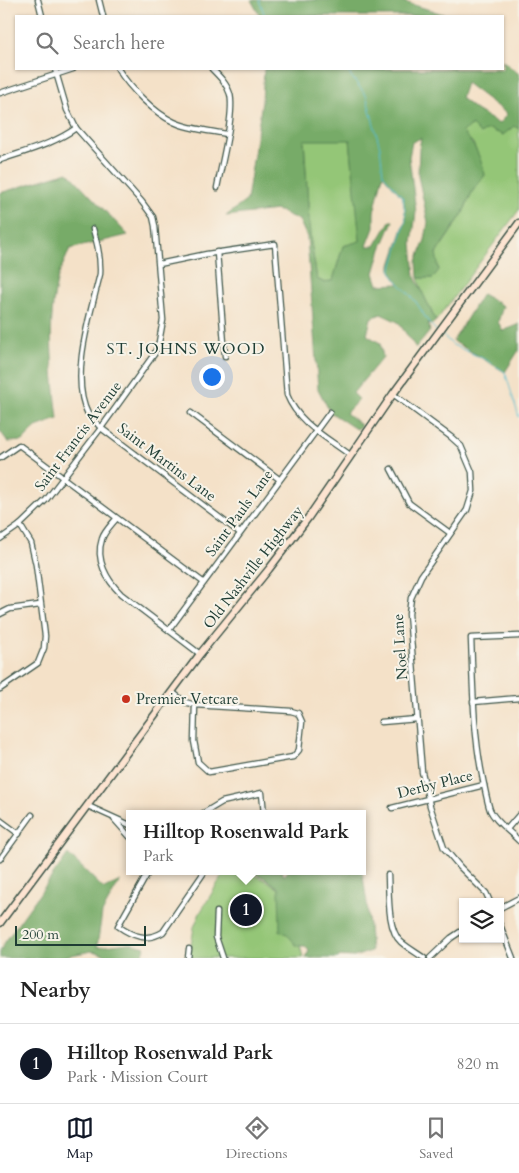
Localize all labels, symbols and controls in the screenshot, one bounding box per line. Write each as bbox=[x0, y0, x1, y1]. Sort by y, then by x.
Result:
search box bbox=[15, 15, 504, 70]
icon: search bbox=[33, 29, 61, 57]
text: Search here bbox=[73, 30, 165, 56]
district label: ST. JOHNS WOOD bbox=[106, 338, 266, 360]
your location bbox=[199, 364, 225, 390]
street label: Saint Francis Avenue bbox=[30, 377, 126, 495]
street label: Saint Martins Lane bbox=[113, 418, 221, 506]
street label: Saint Pauls Lane bbox=[201, 465, 277, 560]
street label: Old Nashville Highway bbox=[199, 501, 308, 633]
street label: Noel Lane bbox=[388, 613, 412, 681]
place label: Premier Vetcare bbox=[136, 689, 239, 709]
marker: Premier Vetcare bbox=[120, 693, 132, 705]
street label: Derby Place bbox=[395, 765, 475, 803]
popup bbox=[126, 810, 366, 875]
text: Hilltop Rosenwald Park bbox=[143, 819, 349, 845]
text: Park bbox=[143, 845, 174, 867]
pin: 1 bbox=[230, 891, 262, 929]
map controls bbox=[459, 898, 504, 943]
button: layers bbox=[459, 898, 504, 943]
scale bar bbox=[15, 923, 146, 946]
text: 200 m bbox=[22, 925, 59, 944]
text: Nearby bbox=[20, 976, 91, 1005]
text: Hilltop Rosenwald Park bbox=[67, 1040, 273, 1066]
text: 1 bbox=[32, 1053, 40, 1075]
text: 820 m bbox=[457, 1053, 499, 1075]
text: Park · Mission Court bbox=[67, 1066, 208, 1088]
tab: Map bbox=[66, 1114, 94, 1163]
tab: Directions bbox=[226, 1114, 287, 1163]
tab: Saved bbox=[419, 1114, 453, 1163]

